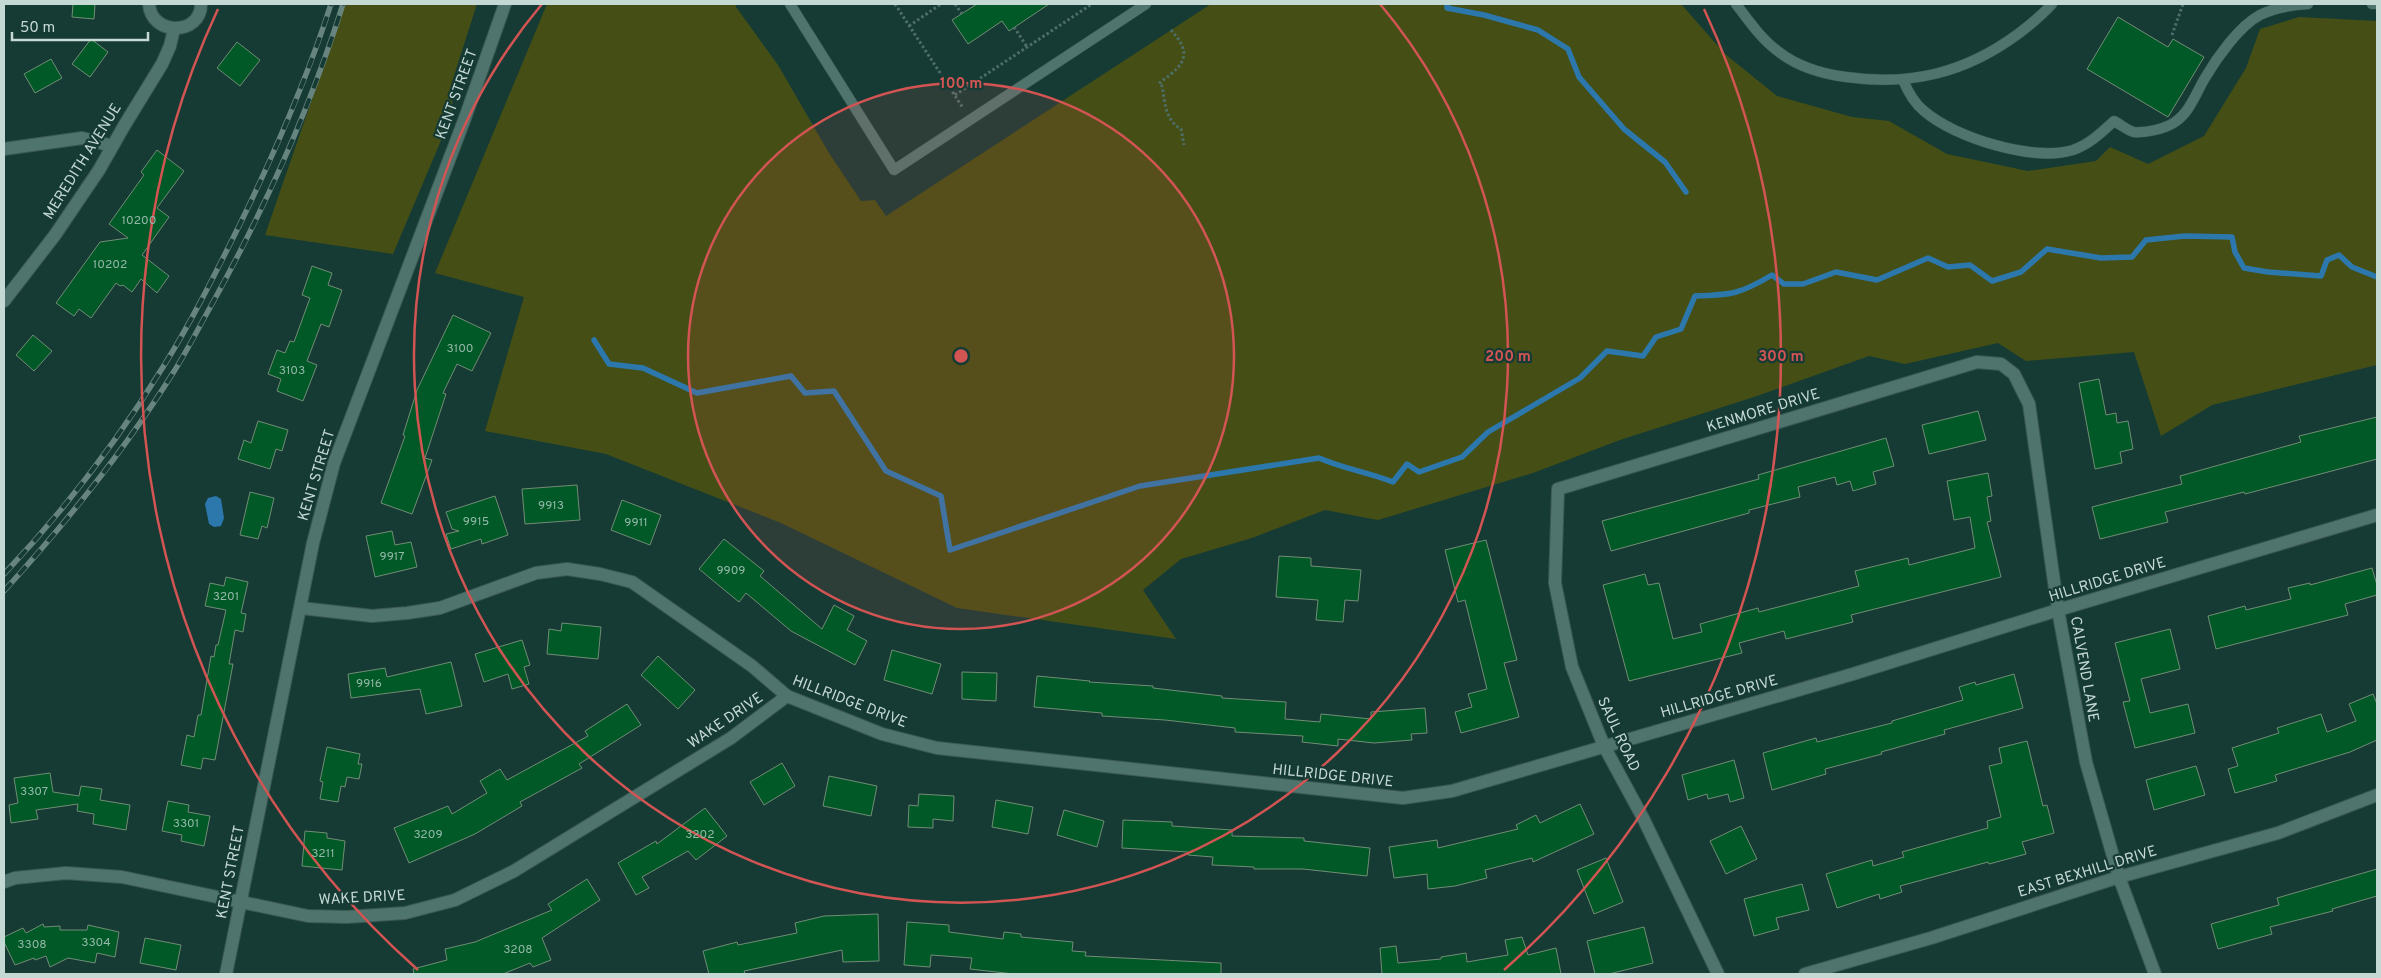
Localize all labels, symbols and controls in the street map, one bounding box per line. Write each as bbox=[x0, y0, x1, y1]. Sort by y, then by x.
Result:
scale bar bbox=[12, 10, 149, 42]
text: 50 m bbox=[20, 19, 55, 38]
street label: KENT STREET bbox=[432, 47, 483, 142]
text: 100 m bbox=[940, 75, 982, 94]
street label: MEREDITH AVENUE bbox=[40, 100, 127, 223]
house number: 10200 bbox=[122, 213, 156, 229]
house number: 10202 bbox=[93, 257, 127, 273]
house number: 3100 bbox=[447, 341, 474, 357]
centre of rings bbox=[952, 347, 970, 365]
text: 200 m bbox=[1485, 348, 1531, 367]
text: 300 m bbox=[1758, 348, 1804, 367]
house number: 3103 bbox=[279, 363, 305, 379]
street label: KENMORE DRIVE bbox=[1704, 385, 1822, 438]
street label: KENT STREET bbox=[294, 427, 340, 524]
house number: 9913 bbox=[538, 498, 564, 514]
house number: 9915 bbox=[463, 514, 489, 530]
house number: 9911 bbox=[624, 515, 648, 531]
house number: 9917 bbox=[379, 549, 405, 565]
street label: HILLRIDGE DRIVE bbox=[2047, 554, 2168, 607]
house number: 9909 bbox=[716, 563, 746, 579]
house number: 3201 bbox=[213, 589, 239, 605]
street label: CALVEND LANE bbox=[2065, 615, 2102, 724]
street label: HILLRIDGE DRIVE bbox=[789, 672, 910, 733]
street label: HILLRIDGE DRIVE bbox=[1658, 672, 1780, 723]
house number: 9916 bbox=[356, 676, 382, 692]
street label: WAKE DRIVE bbox=[684, 689, 767, 753]
street label: SAUL ROAD bbox=[1592, 694, 1643, 775]
street label: HILLRIDGE DRIVE bbox=[1271, 761, 1394, 792]
house number: 3307 bbox=[20, 784, 48, 800]
house number: 3301 bbox=[173, 816, 199, 832]
street label: KENT STREET bbox=[213, 824, 250, 921]
house number: 3209 bbox=[413, 827, 443, 843]
house number: 3202 bbox=[685, 827, 715, 843]
street label: EAST BEXHILL DRIVE bbox=[2016, 842, 2159, 903]
house number: 3211 bbox=[311, 846, 335, 862]
street label: WAKE DRIVE bbox=[318, 887, 406, 910]
house number: 3304 bbox=[81, 935, 111, 951]
house number: 3308 bbox=[17, 937, 47, 953]
house number: 3208 bbox=[503, 942, 533, 958]

